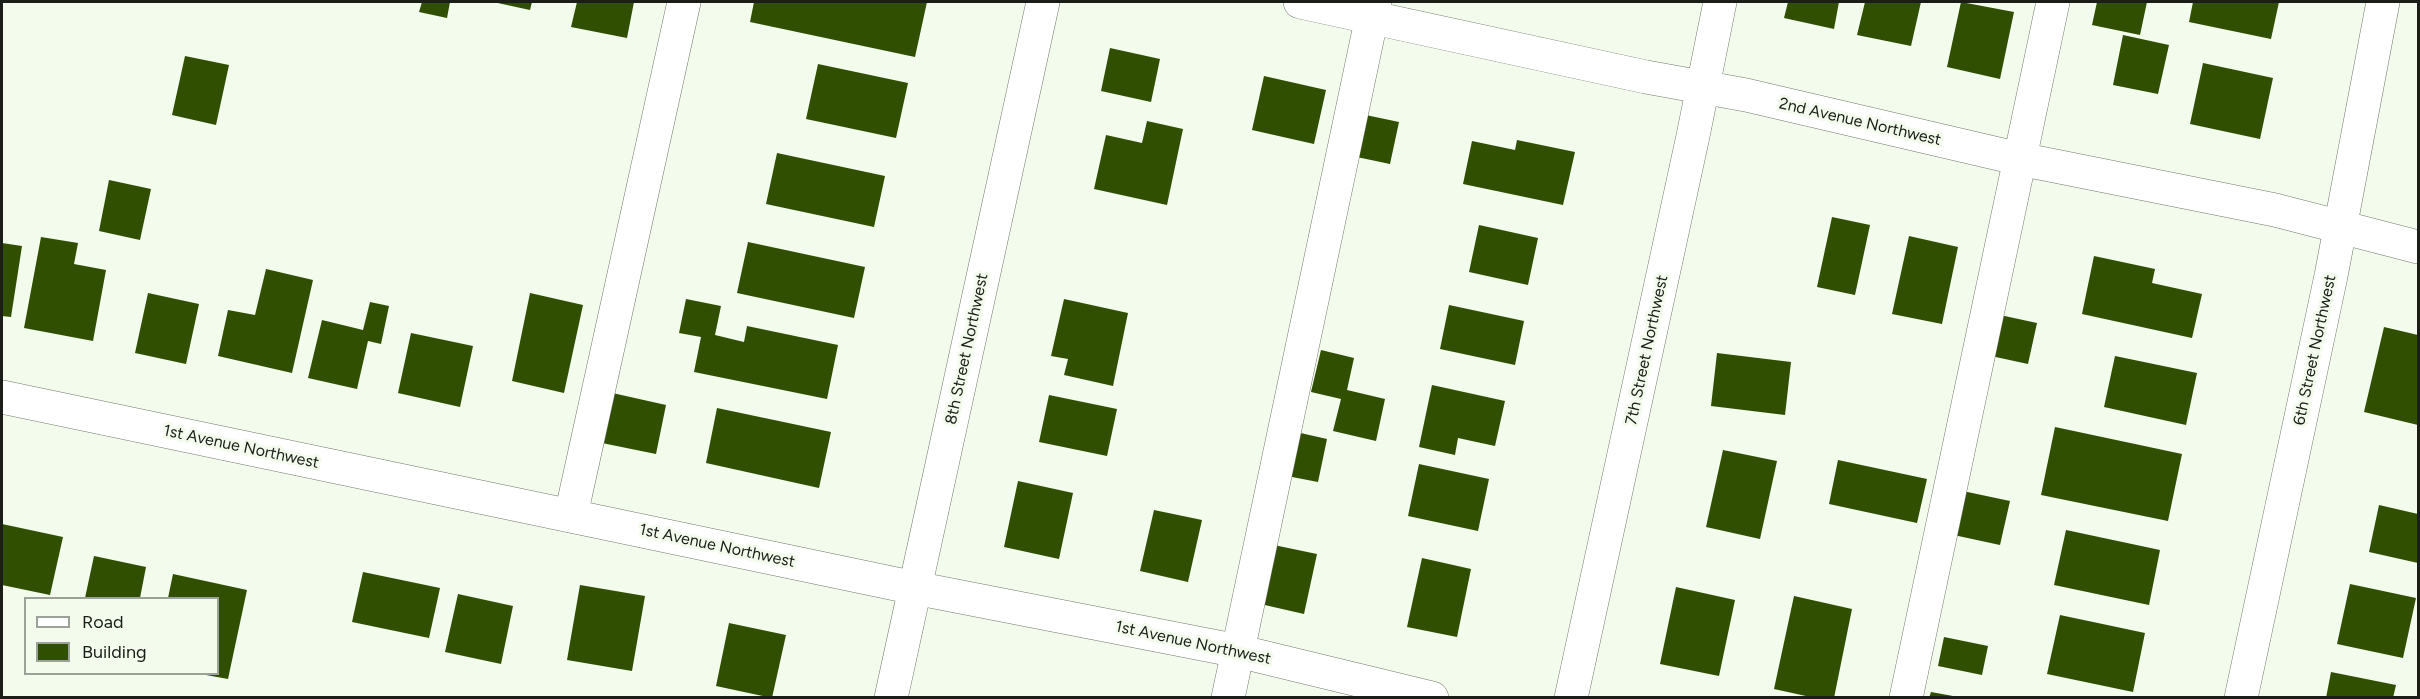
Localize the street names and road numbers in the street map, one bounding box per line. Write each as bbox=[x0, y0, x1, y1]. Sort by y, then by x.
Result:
street label: 2nd Avenue Northwest bbox=[1777, 94, 1943, 150]
street label: 8th Street Northwest bbox=[942, 272, 992, 426]
street label: 7th Street Northwest bbox=[1622, 273, 1672, 427]
street label: 6th Street Northwest bbox=[2290, 273, 2340, 427]
street label: 1st Avenue Northwest bbox=[161, 421, 321, 473]
street label: 1st Avenue Northwest bbox=[637, 520, 797, 572]
street label: 1st Avenue Northwest bbox=[1113, 617, 1273, 669]

